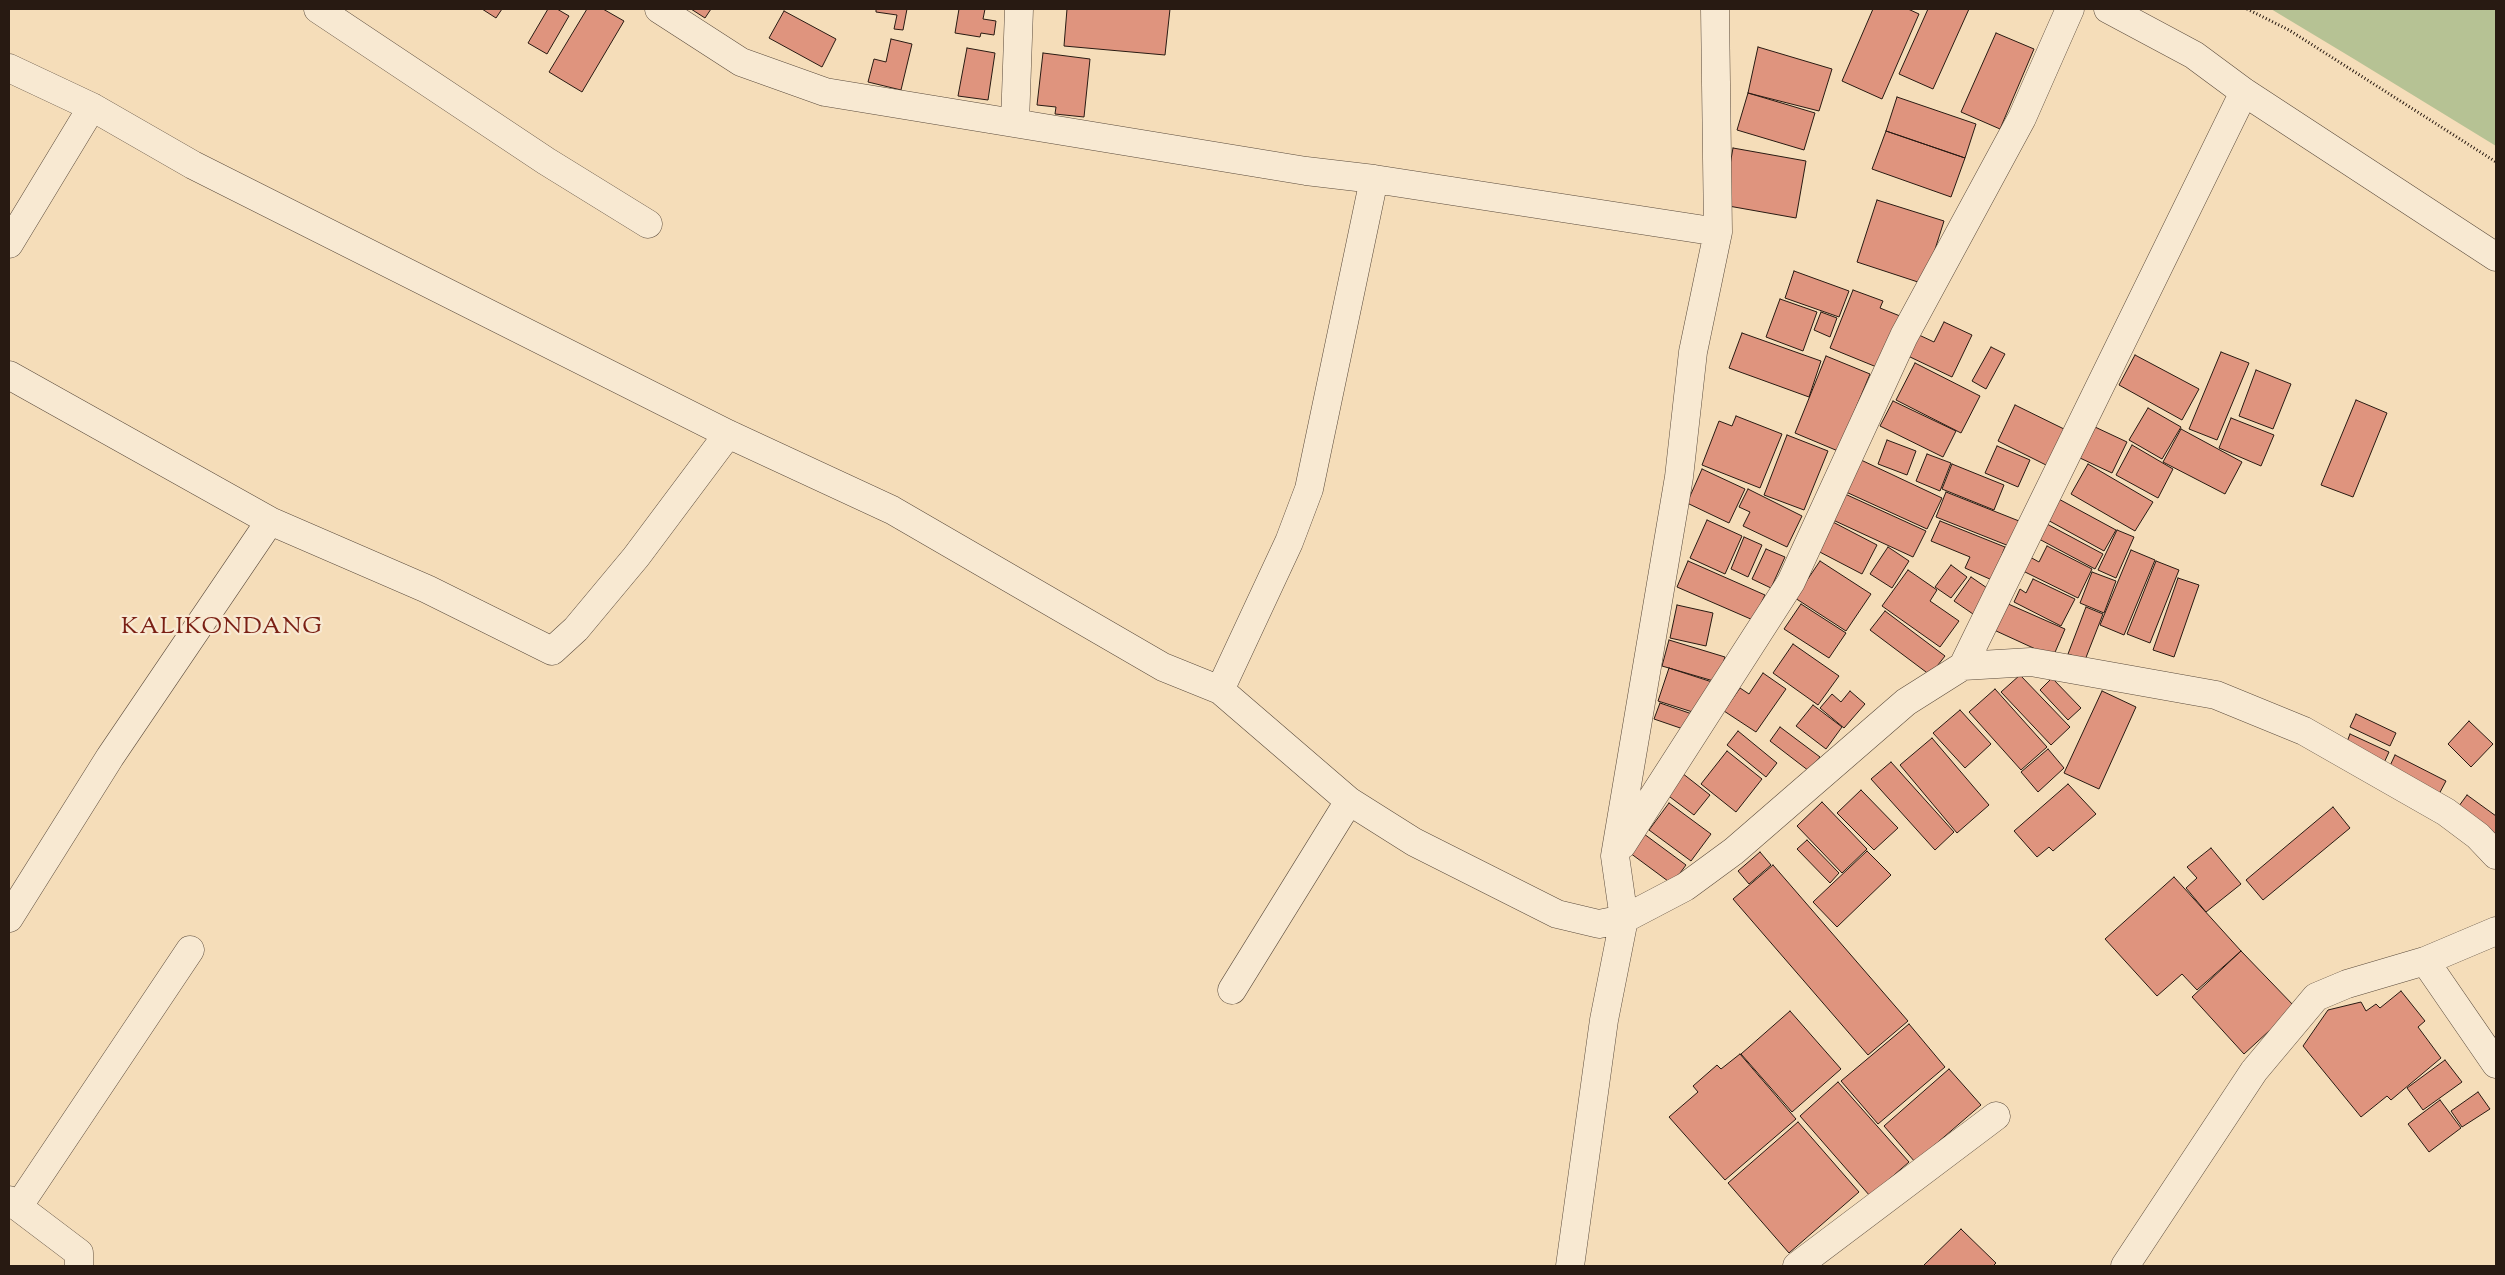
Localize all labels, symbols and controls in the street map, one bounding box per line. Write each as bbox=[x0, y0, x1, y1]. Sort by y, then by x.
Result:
district label: KALIKONDANG bbox=[120, 615, 324, 643]

